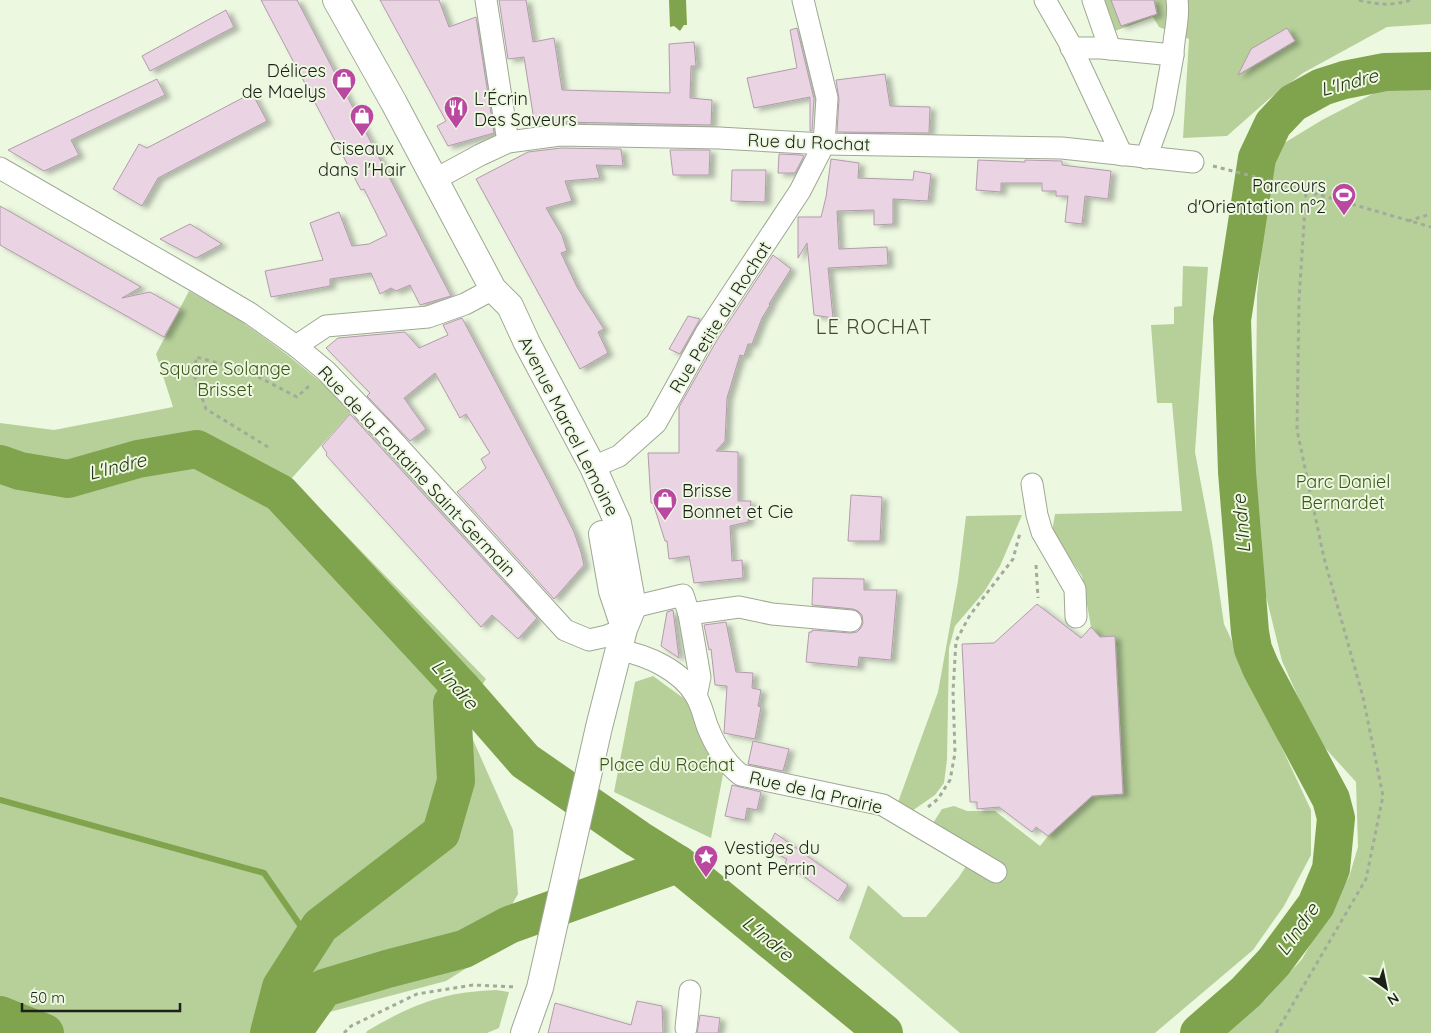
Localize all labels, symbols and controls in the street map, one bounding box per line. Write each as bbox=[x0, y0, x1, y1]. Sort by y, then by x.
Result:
place label: Délices de Maelys bbox=[242, 59, 326, 103]
water label: L'Indre bbox=[1318, 62, 1382, 101]
shop icon: Délices de Maelys bbox=[331, 67, 357, 101]
place label: L'Écrin Des Saveurs bbox=[474, 87, 577, 131]
restaurant icon: L'Écrin Des Saveurs bbox=[443, 95, 469, 129]
shop icon: Ciseaux dans l'Hair bbox=[349, 103, 375, 137]
street label: Rue du Rochat bbox=[747, 128, 871, 156]
place label: Ciseaux dans l'Hair bbox=[318, 137, 406, 181]
place label: Parcours d'Orientation n°2 bbox=[1187, 174, 1326, 218]
sports icon: Parcours d'Orientation n°2 bbox=[1331, 182, 1357, 216]
street label: Rue Petite du Rochat bbox=[664, 237, 776, 397]
district label: LE ROCHAT bbox=[816, 314, 932, 339]
street label: Avenue Marcel Lemoine bbox=[514, 332, 624, 520]
park label: Square Solange Brisset bbox=[159, 357, 291, 401]
street label: Rue de la Fontaine Saint-Germain bbox=[313, 361, 521, 581]
water label: L'Indre bbox=[86, 447, 150, 485]
park label: Parc Daniel Bernardet bbox=[1296, 470, 1390, 514]
place label: Brisse Bonnet et Cie bbox=[682, 479, 794, 523]
shop icon: Brisse Bonnet et Cie bbox=[652, 487, 678, 521]
water label: L'Indre bbox=[1226, 492, 1256, 554]
water label: L'Indre bbox=[426, 654, 484, 715]
park label: Place du Rochat bbox=[599, 753, 735, 776]
street label: Rue de la Prairie bbox=[747, 765, 885, 819]
place label: Vestiges du pont Perrin bbox=[724, 836, 820, 880]
place icon: Vestiges du pont Perrin bbox=[693, 844, 719, 878]
water label: L'Indre bbox=[1270, 897, 1324, 960]
water label: L'Indre bbox=[738, 910, 799, 967]
north arrow bbox=[1361, 963, 1411, 1013]
scale bar bbox=[22, 980, 180, 1012]
text: 50 m bbox=[30, 988, 65, 1007]
text: N bbox=[1384, 989, 1402, 1009]

